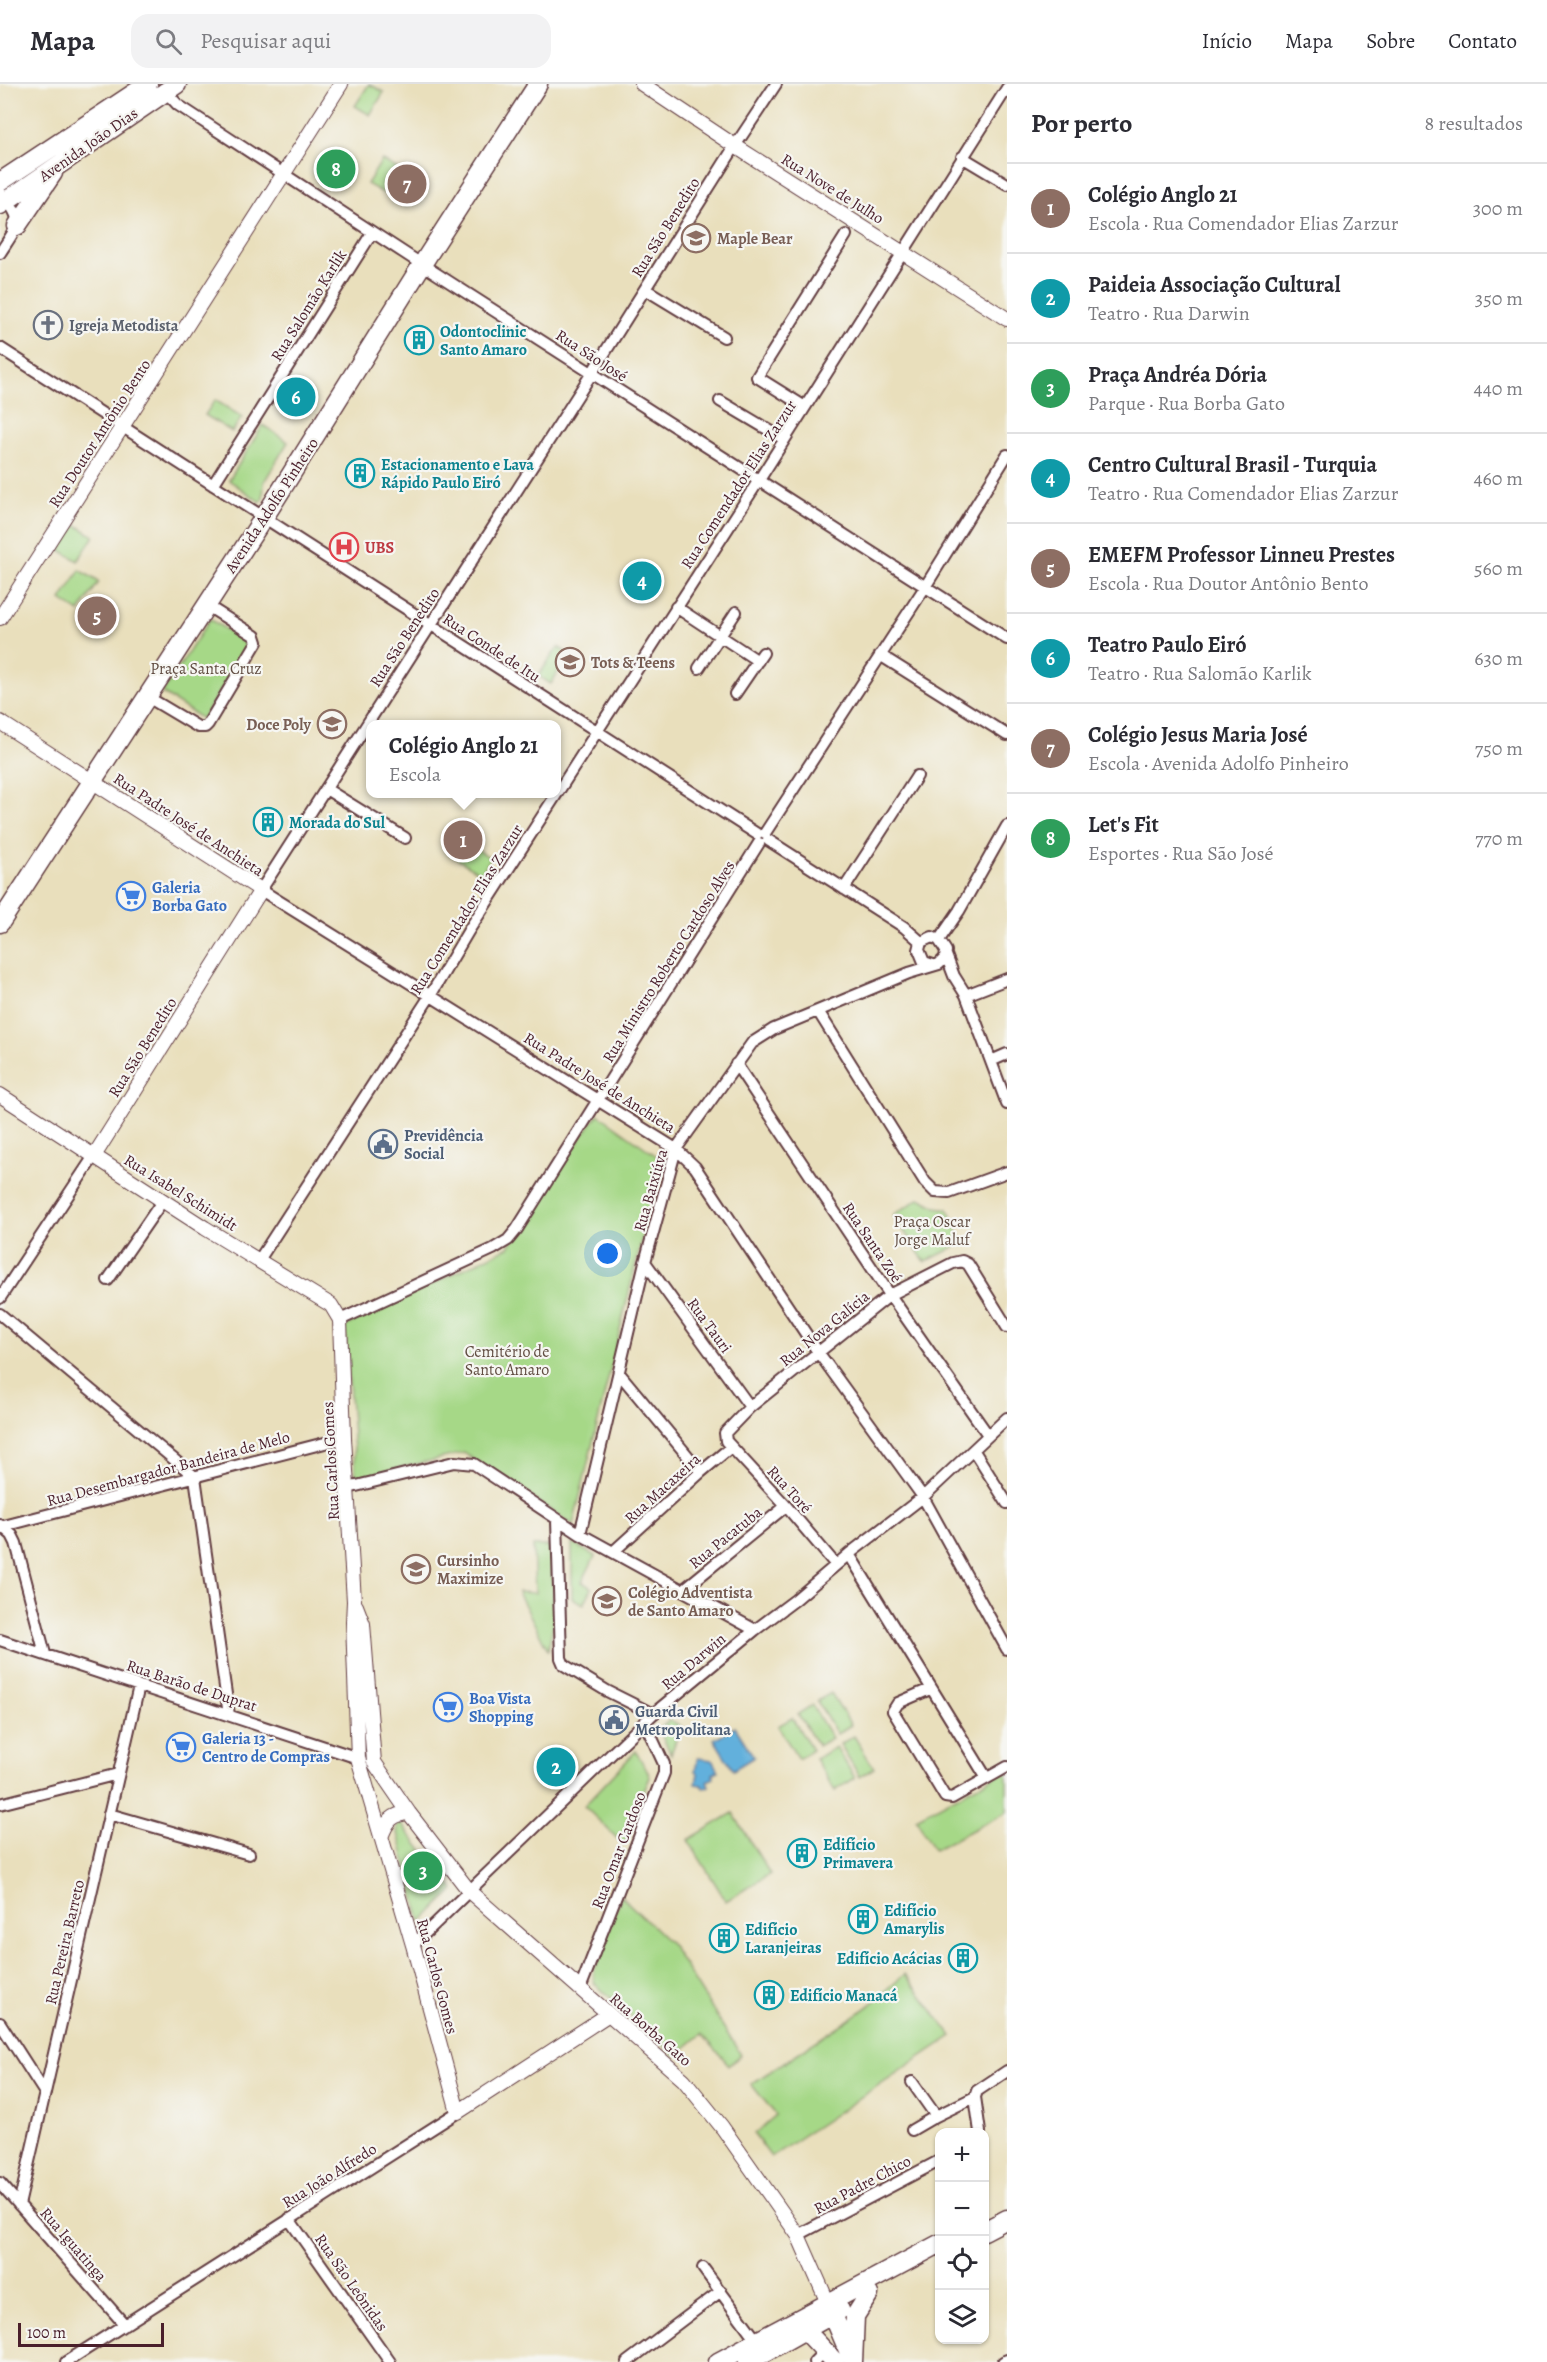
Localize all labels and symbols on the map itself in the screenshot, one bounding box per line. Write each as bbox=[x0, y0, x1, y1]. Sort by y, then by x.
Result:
street label: Avenida João Dias bbox=[34, 102, 143, 188]
pin: 8 bbox=[316, 146, 356, 191]
street label: Rua Nove de Julho bbox=[777, 148, 888, 229]
pin: 7 bbox=[388, 162, 426, 206]
street label: Rua São Benedito bbox=[626, 173, 705, 282]
school or university icon: Maple Bear bbox=[680, 222, 712, 254]
place label: Maple Bear bbox=[717, 228, 793, 250]
street label: Rua Salomão Karlik bbox=[266, 245, 352, 366]
church icon: Igreja Metodista bbox=[32, 309, 64, 341]
place label: Igreja Metodista bbox=[69, 315, 179, 337]
place label: Odontoclinic Santo Amaro bbox=[440, 321, 527, 361]
building icon: Odontoclinic Santo Amaro bbox=[403, 324, 435, 356]
street label: Rua São José bbox=[551, 324, 632, 387]
street label: Rua Doutor Antônio Bento bbox=[43, 355, 156, 512]
pin: 6 bbox=[276, 374, 316, 420]
street label: Rua Comendador Elias Zarzur bbox=[676, 396, 802, 573]
street label: Avenida Adolfo Pinheiro bbox=[219, 434, 324, 578]
place label: Estacionamento e Lava Rápido Paulo Eiró bbox=[381, 454, 534, 494]
building icon: Estacionamento e Lava Rápido Paulo Eiró bbox=[344, 457, 376, 489]
hospital icon: UBS bbox=[328, 531, 360, 563]
place label: UBS bbox=[365, 537, 394, 559]
pin: 4 bbox=[622, 558, 662, 604]
street label: Rua São Benedito bbox=[365, 584, 445, 691]
pin: 5 bbox=[78, 594, 116, 638]
street label: Rua Conde de Itu bbox=[438, 608, 545, 688]
school or university icon: Tots & Teens bbox=[554, 646, 586, 678]
place label: Tots & Teens bbox=[591, 652, 675, 674]
park label: Praça Santa Cruz bbox=[150, 658, 262, 680]
school or university icon: Doce Poly bbox=[316, 708, 348, 740]
place label: Doce Poly bbox=[246, 714, 312, 736]
street label: Rua Padre José de Anchieta bbox=[109, 768, 268, 882]
building icon: Morada do Sul bbox=[252, 806, 284, 838]
place label: Morada do Sul bbox=[289, 812, 386, 834]
pin: 1 bbox=[444, 818, 482, 862]
street label: Rua Comendador Elias Zarzur bbox=[405, 820, 528, 999]
street label: Rua Ministro Roberto Cardoso Alves bbox=[597, 856, 740, 1067]
place label: Galeria Borba Gato bbox=[152, 877, 227, 917]
supermarket icon: Galeria Borba Gato bbox=[115, 880, 147, 912]
street label: Rua São Benedito bbox=[103, 993, 182, 1102]
street label: Rua Padre José de Anchieta bbox=[519, 1027, 680, 1139]
place label: Previdência Social bbox=[404, 1125, 484, 1165]
public building icon: Previdência Social bbox=[367, 1128, 399, 1160]
street label: Rua Baixiúva bbox=[629, 1146, 673, 1234]
street label: Rua Isabel Schimidt bbox=[120, 1149, 241, 1237]
street label: Rua Santa Zoé bbox=[837, 1198, 907, 1287]
park label: Praça Oscar Jorge Maluf bbox=[893, 1211, 973, 1251]
your location bbox=[593, 1239, 622, 1268]
street label: Rua Nova Galícia bbox=[775, 1285, 875, 1372]
street label: Rua Tauri bbox=[682, 1294, 737, 1358]
park label: Cemitério de Santo Amaro bbox=[465, 1341, 549, 1381]
street label: Rua Carlos Gomes bbox=[317, 1401, 345, 1521]
street label: Rua Desembargador Bandeira de Melo bbox=[44, 1426, 292, 1512]
street label: Rua Macaxeira bbox=[620, 1448, 706, 1529]
street label: Rua Toré bbox=[762, 1461, 817, 1518]
street label: Rua Pacatuba bbox=[684, 1501, 767, 1574]
place label: Cursinho Maximize bbox=[437, 1550, 503, 1590]
school or university icon: Cursinho Maximize bbox=[400, 1553, 432, 1585]
place label: Colégio Adventista de Santo Amaro bbox=[628, 1582, 753, 1622]
school or university icon: Colégio Adventista de Santo Amaro bbox=[591, 1585, 623, 1617]
street label: Rua Darwin bbox=[657, 1628, 731, 1695]
street label: Rua Barão de Duprat bbox=[124, 1654, 260, 1717]
place label: Boa Vista Shopping bbox=[469, 1688, 534, 1728]
supermarket icon: Boa Vista Shopping bbox=[432, 1691, 464, 1723]
place label: Guarda Civil Metropolitana bbox=[635, 1701, 731, 1741]
public building icon: Guarda Civil Metropolitana bbox=[598, 1704, 630, 1736]
place label: Galeria 13 - Centro de Compras bbox=[202, 1728, 330, 1768]
supermarket icon: Galeria 13 - Centro de Compras bbox=[165, 1731, 197, 1763]
pin: 2 bbox=[536, 1744, 576, 1790]
street label: Rua Omar Cardoso bbox=[586, 1788, 651, 1912]
place label: Edifício Primavera bbox=[823, 1834, 893, 1874]
building icon: Edifício Primavera bbox=[786, 1837, 818, 1869]
pin: 3 bbox=[404, 1848, 442, 1894]
street label: Rua Pereira Barreto bbox=[40, 1878, 90, 2007]
place label: Edifício Amarylis bbox=[883, 1900, 944, 1940]
building icon: Edifício Amarylis bbox=[847, 1903, 879, 1935]
street label: Rua Carlos Gomes bbox=[411, 1916, 463, 2037]
place label: Edifício Laranjeiras bbox=[745, 1919, 821, 1959]
building icon: Edifício Laranjeiras bbox=[708, 1922, 740, 1954]
building icon: Edifício Acácias bbox=[947, 1942, 979, 1974]
place label: Edifício Acácias bbox=[837, 1948, 942, 1970]
building icon: Edifício Manacá bbox=[753, 1979, 785, 2011]
place label: Edifício Manacá bbox=[790, 1985, 898, 2007]
street label: Rua Borba Gato bbox=[605, 1988, 696, 2072]
street label: Rua João Alfredo bbox=[278, 2138, 381, 2214]
street label: Rua Padre Chico bbox=[810, 2150, 915, 2220]
street label: Rua Iguatinga bbox=[35, 2203, 112, 2287]
street label: Rua São Leônidas bbox=[309, 2229, 393, 2336]
scale bar bbox=[18, 2320, 164, 2348]

